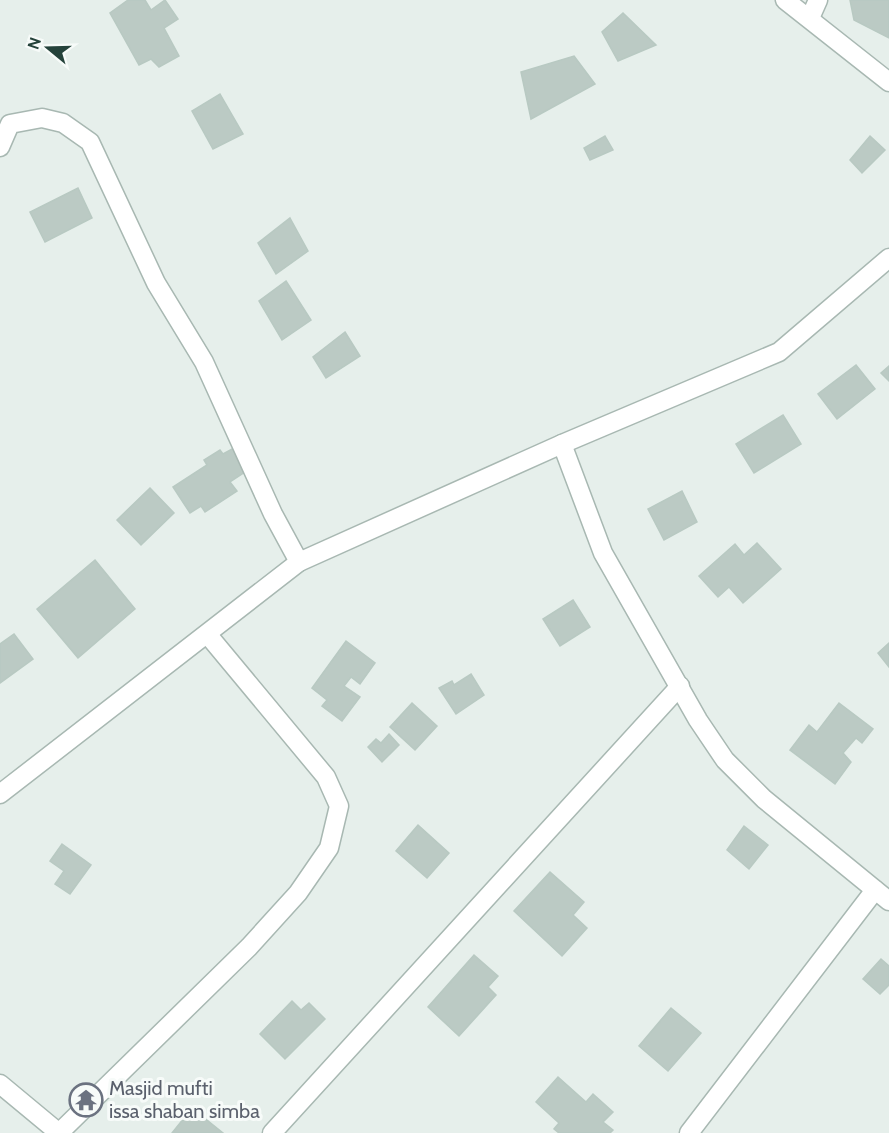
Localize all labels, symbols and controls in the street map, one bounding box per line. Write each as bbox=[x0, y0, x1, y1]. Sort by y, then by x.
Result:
north arrow bbox=[18, 18, 78, 78]
text: N bbox=[23, 35, 45, 52]
place label: Masjid mufti issa shaban simba bbox=[109, 1076, 260, 1123]
temple icon: Masjid mufti issa shaban simba bbox=[68, 1082, 104, 1118]

